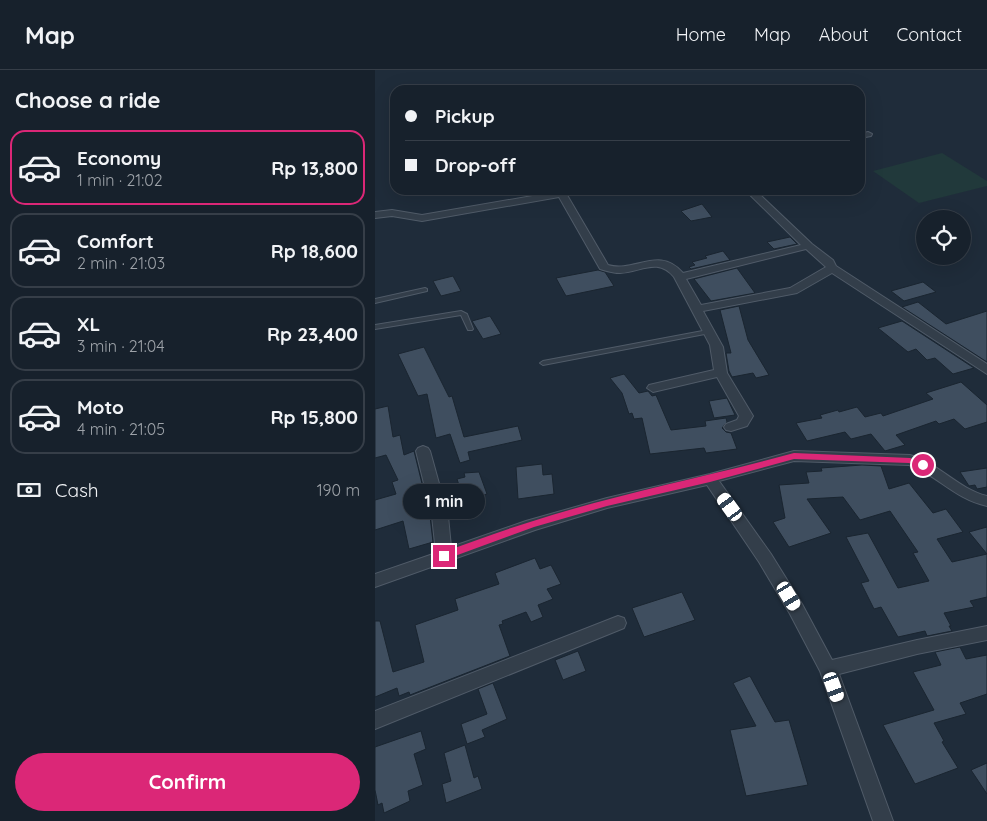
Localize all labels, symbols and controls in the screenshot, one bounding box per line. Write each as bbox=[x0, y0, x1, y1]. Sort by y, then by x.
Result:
text: Map bbox=[25, 20, 75, 50]
text: Home bbox=[676, 23, 726, 46]
text: Map bbox=[754, 23, 791, 46]
text: About bbox=[819, 23, 869, 46]
text: Contact bbox=[897, 23, 962, 46]
text: Choose a ride bbox=[15, 86, 160, 114]
text: Pickup bbox=[435, 104, 495, 128]
icon: car bbox=[17, 145, 62, 190]
text: Economy bbox=[77, 146, 161, 170]
text: Drop-off bbox=[435, 153, 516, 177]
text: Rp 13,800 bbox=[271, 156, 358, 180]
text: 1 min · 21:02 bbox=[77, 170, 163, 190]
map controls bbox=[916, 210, 971, 265]
button: locate bbox=[916, 210, 971, 265]
icon: car bbox=[17, 228, 62, 273]
text: Comfort bbox=[77, 229, 154, 253]
text: Rp 18,600 bbox=[271, 239, 358, 263]
text: 2 min · 21:03 bbox=[77, 253, 165, 273]
icon: car bbox=[17, 311, 62, 356]
text: XL bbox=[77, 312, 100, 336]
text: Rp 23,400 bbox=[267, 322, 358, 346]
text: 3 min · 21:04 bbox=[77, 336, 165, 356]
icon: car bbox=[17, 394, 62, 439]
text: Moto bbox=[77, 395, 124, 419]
text: Rp 15,800 bbox=[270, 405, 358, 429]
text: 4 min · 21:05 bbox=[77, 419, 165, 439]
route start bbox=[912, 454, 934, 476]
icon: cash bbox=[15, 476, 43, 504]
text: Cash bbox=[55, 478, 99, 502]
text: 190 m bbox=[317, 480, 360, 500]
callout: 1 min bbox=[403, 484, 485, 518]
car bbox=[715, 490, 744, 524]
text: 1 min bbox=[425, 491, 463, 511]
route end bbox=[433, 545, 455, 567]
car bbox=[774, 579, 803, 613]
car bbox=[821, 670, 846, 704]
button: Confirm bbox=[15, 753, 360, 811]

